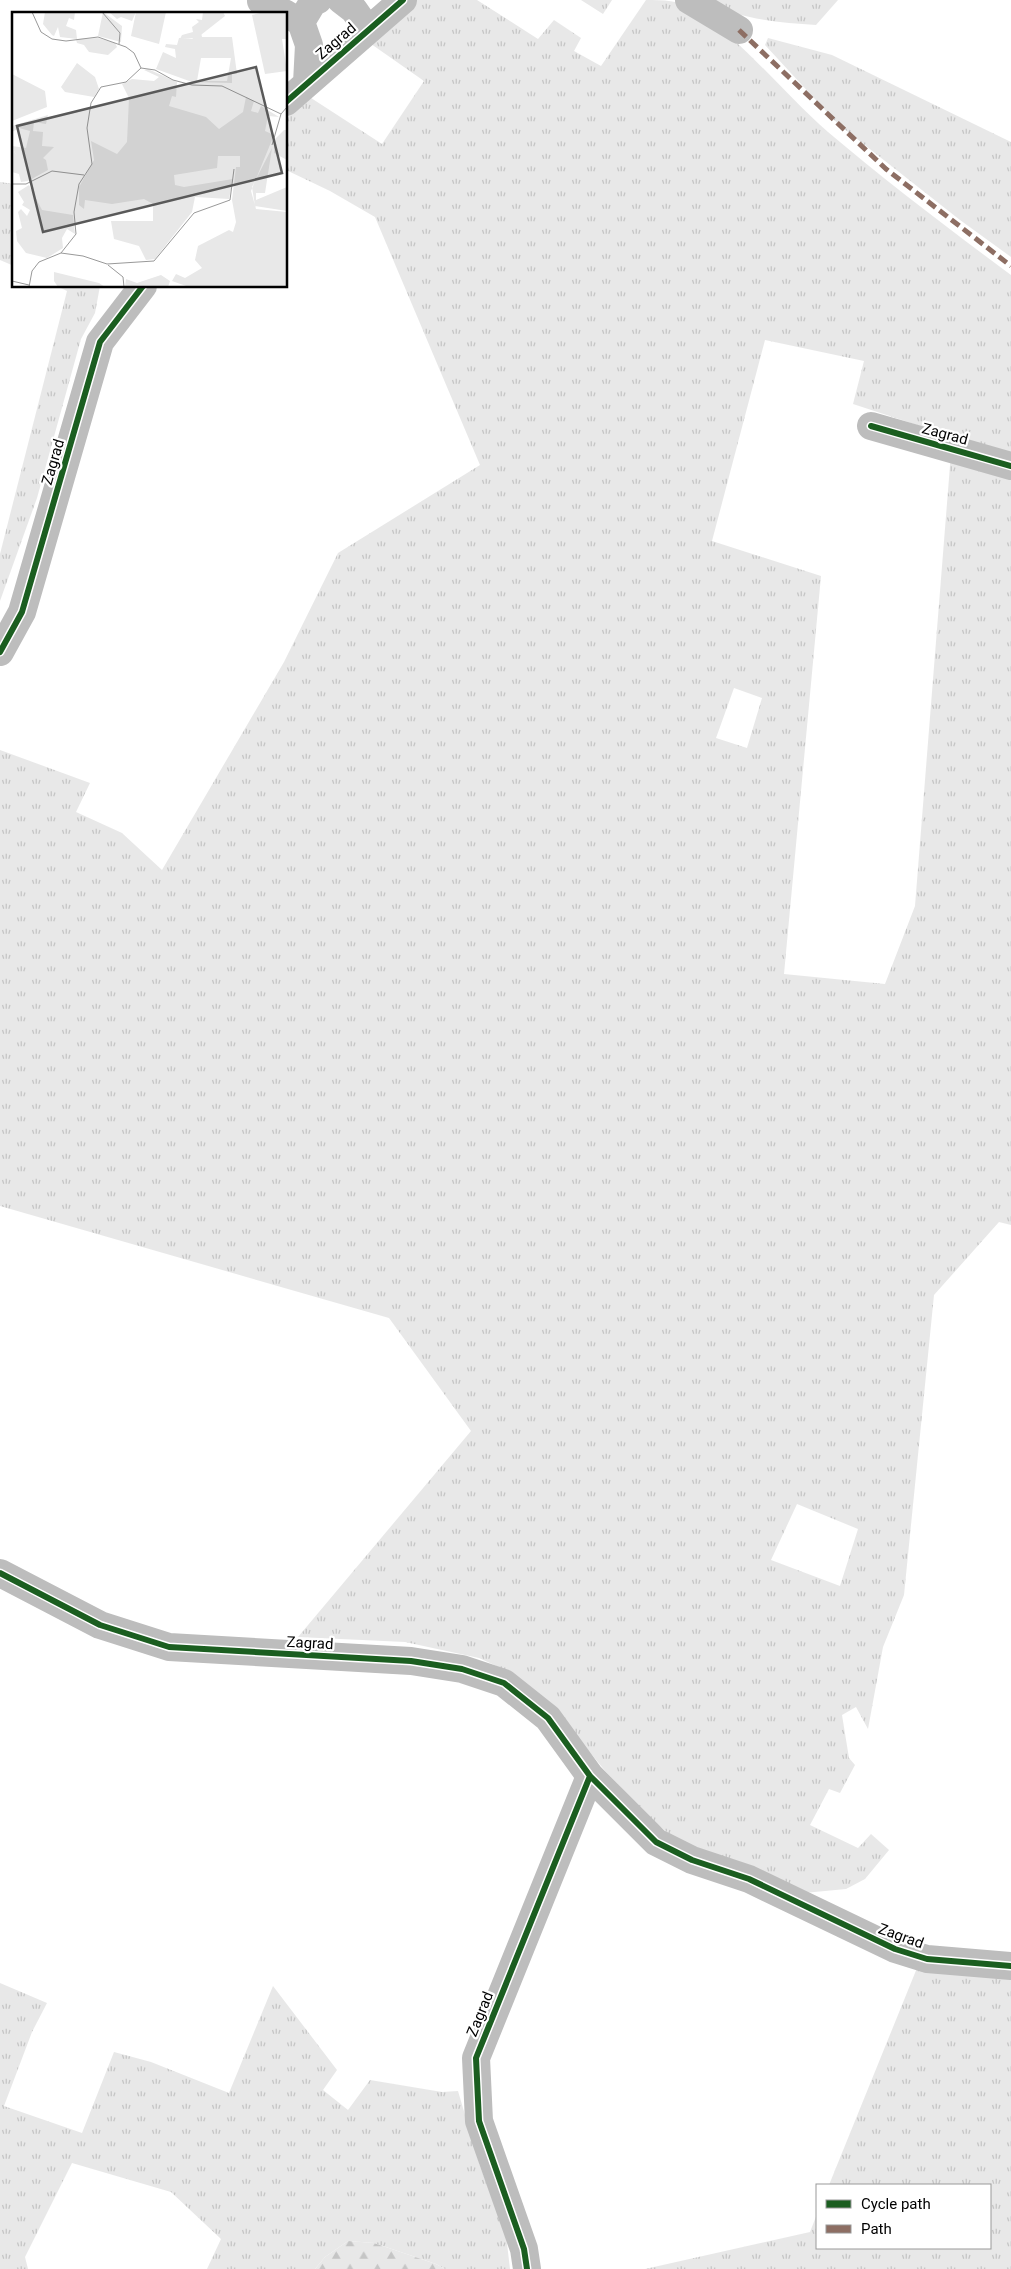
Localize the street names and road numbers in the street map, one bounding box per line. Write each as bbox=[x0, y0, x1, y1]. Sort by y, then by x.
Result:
street label: Zagrad bbox=[312, 19, 360, 63]
street label: Zagrad bbox=[920, 419, 970, 449]
street label: Zagrad bbox=[38, 437, 68, 487]
street label: Zagrad bbox=[286, 1633, 334, 1653]
street label: Zagrad bbox=[876, 1920, 926, 1952]
street label: Zagrad bbox=[463, 1989, 497, 2039]

